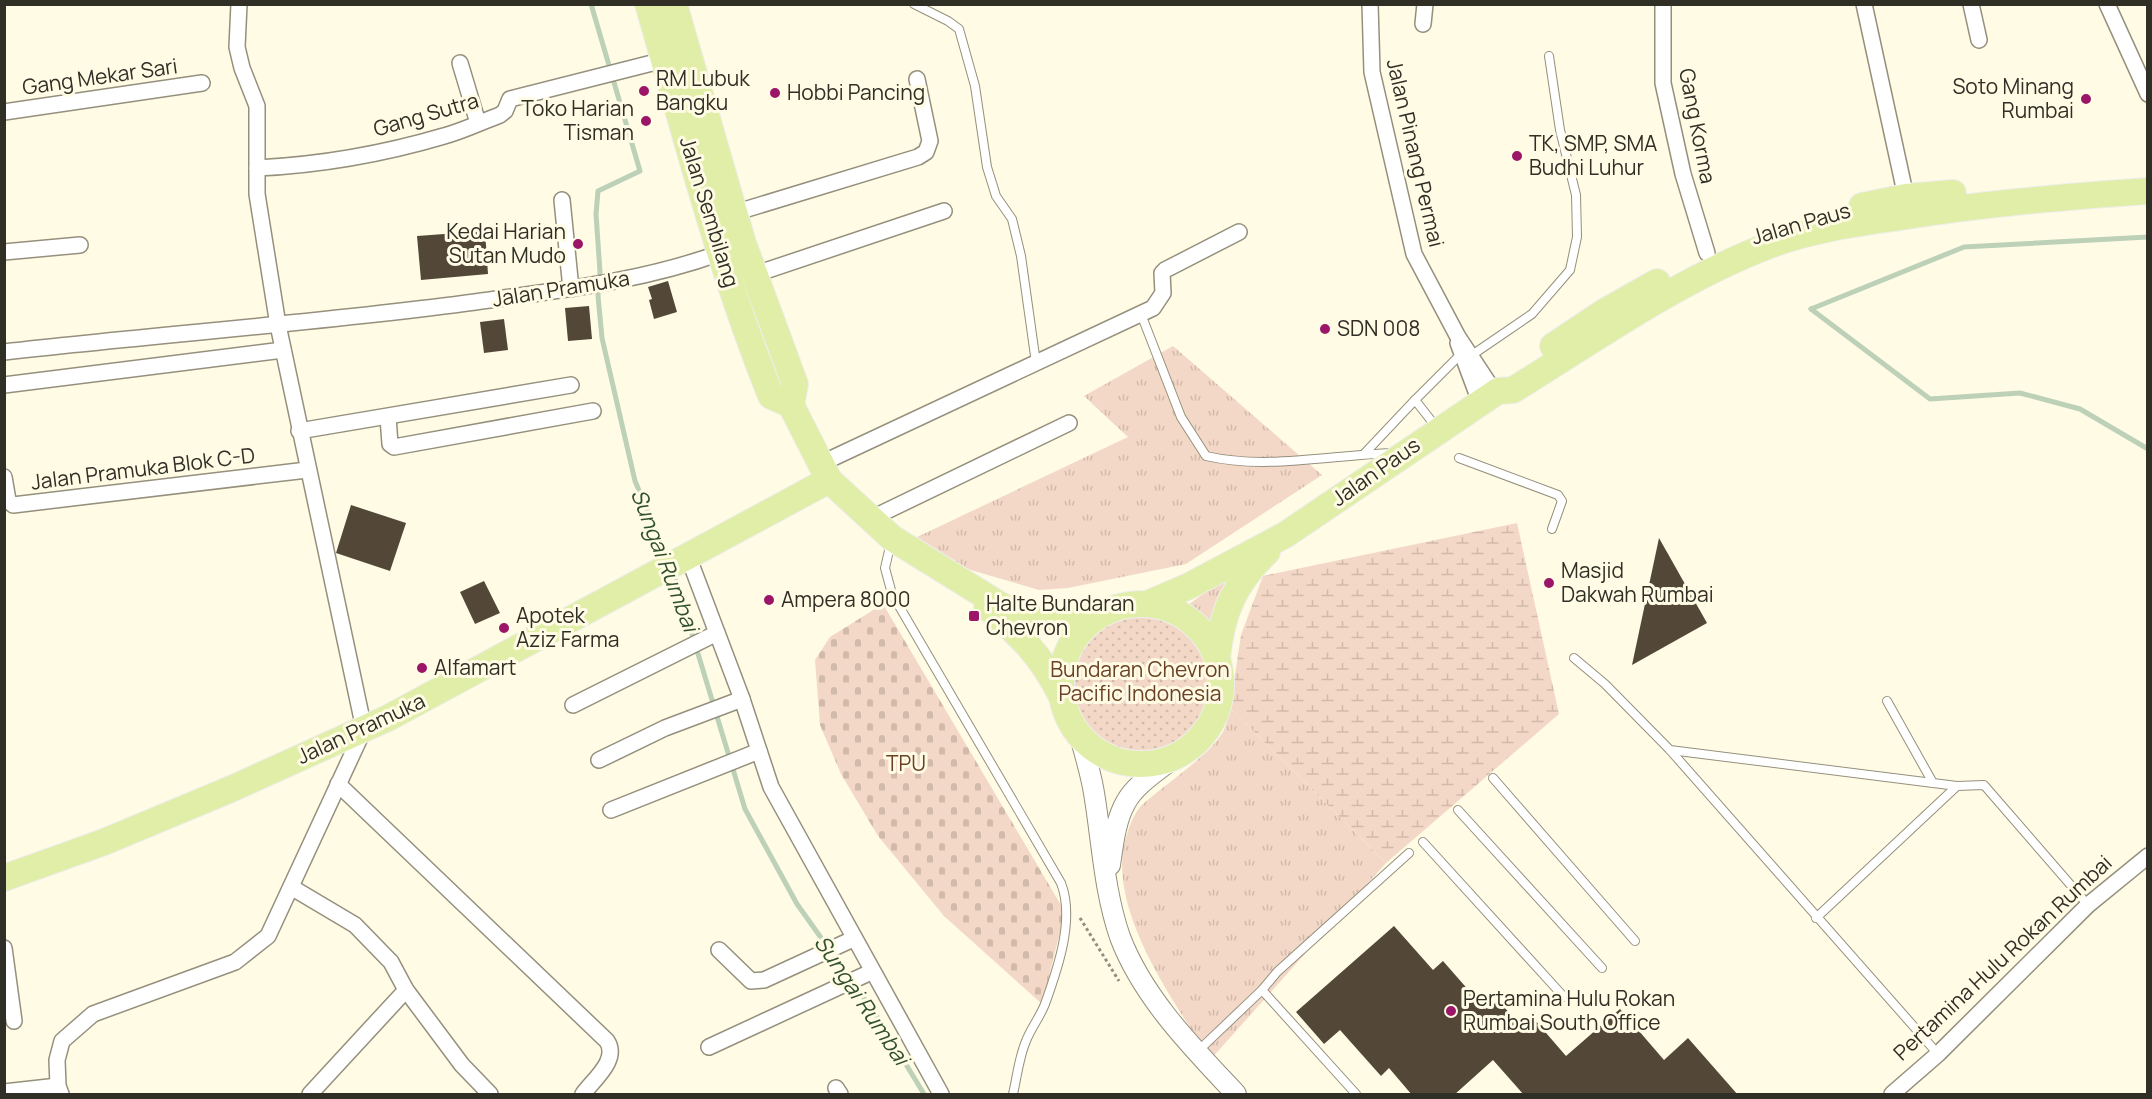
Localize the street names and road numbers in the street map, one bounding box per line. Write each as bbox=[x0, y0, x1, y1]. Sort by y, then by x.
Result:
street label: Gang Mekar Sari bbox=[20, 51, 179, 101]
street label: Jalan Pinang Permai bbox=[1381, 56, 1451, 250]
street label: Gang Korma bbox=[1673, 66, 1723, 186]
street label: Gang Sutra bbox=[370, 86, 482, 142]
street label: Jalan Sembilang bbox=[674, 133, 746, 290]
street label: Jalan Paus bbox=[1748, 196, 1854, 251]
street label: Jalan Pramuka bbox=[490, 263, 631, 313]
street label: Jalan Paus bbox=[1326, 430, 1425, 512]
street label: Jalan Pramuka Blok C-D bbox=[29, 440, 256, 496]
street label: Jalan Pramuka bbox=[292, 686, 429, 770]
street label: Pertamina Hulu Rokan Rumbai bbox=[1887, 848, 2118, 1066]

